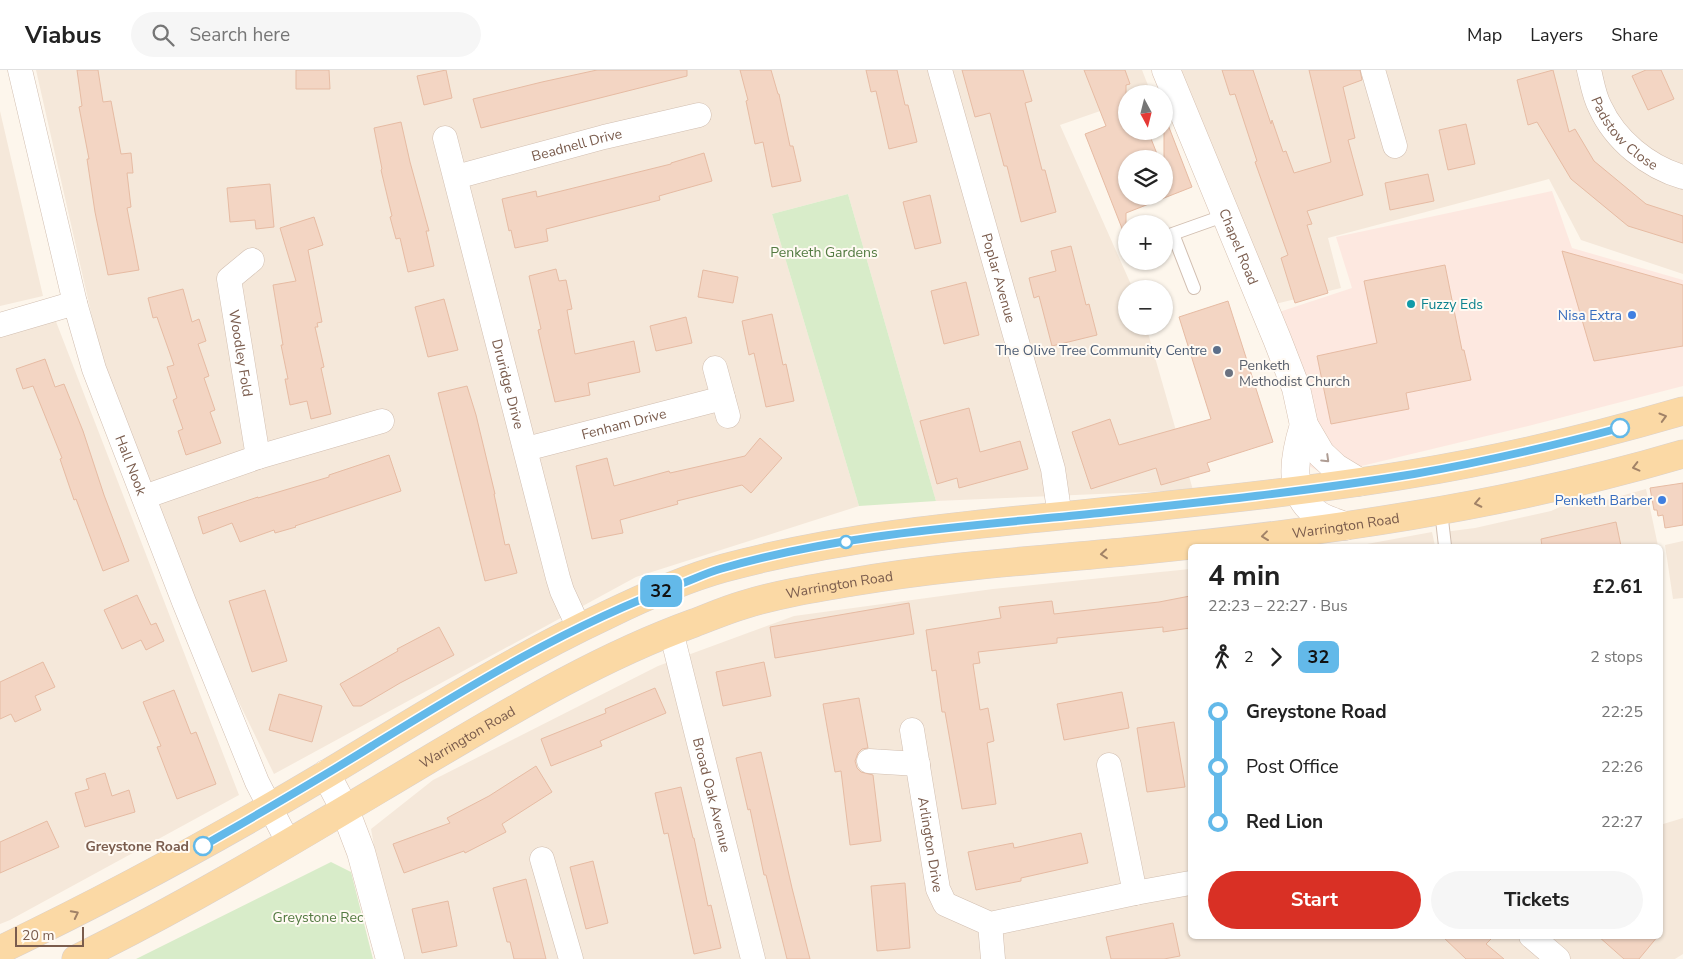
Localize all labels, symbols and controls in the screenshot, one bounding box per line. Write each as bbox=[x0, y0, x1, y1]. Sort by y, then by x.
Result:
search box bbox=[131, 12, 481, 57]
text: Viabus bbox=[25, 19, 101, 51]
icon: search bbox=[149, 21, 177, 49]
text: Search here bbox=[189, 22, 290, 48]
text: Map bbox=[1467, 23, 1502, 47]
text: Layers bbox=[1530, 23, 1583, 47]
text: Share bbox=[1611, 23, 1658, 47]
north arrow bbox=[1118, 85, 1172, 140]
map controls bbox=[1118, 85, 1173, 335]
street label: Padstow Close bbox=[1586, 94, 1661, 175]
street label: Beadnell Drive bbox=[529, 124, 624, 166]
button: layers bbox=[1118, 150, 1173, 205]
street label: Chapel Road bbox=[1214, 206, 1263, 288]
button: + bbox=[1118, 215, 1173, 270]
street label: Poplar Avenue bbox=[977, 231, 1020, 325]
park label: Penketh Gardens bbox=[770, 243, 878, 262]
button: − bbox=[1118, 280, 1173, 335]
place label: Fuzzy Eds bbox=[1421, 295, 1483, 314]
marker: Fuzzy Eds bbox=[1405, 298, 1417, 310]
place label: Nisa Extra bbox=[1558, 306, 1622, 325]
street label: Woodley Fold bbox=[224, 308, 257, 398]
marker: Nisa Extra bbox=[1626, 309, 1638, 321]
street label: Druridge Drive bbox=[487, 337, 528, 431]
place label: The Olive Tree Community Centre bbox=[995, 341, 1207, 360]
marker: The Olive Tree Community Centre bbox=[1211, 344, 1223, 356]
place label: Penketh Methodist Church bbox=[1239, 356, 1350, 391]
marker: Penketh Methodist Church bbox=[1223, 367, 1235, 379]
street label: Fenham Drive bbox=[579, 404, 668, 444]
one-way arrow bbox=[1659, 412, 1667, 423]
unlabelled marker bbox=[1610, 418, 1630, 438]
street label: Hall Nook bbox=[110, 432, 151, 499]
one-way arrow bbox=[1321, 453, 1330, 462]
one-way arrow bbox=[1631, 461, 1640, 472]
place label: Penketh Barber bbox=[1555, 491, 1652, 510]
marker: Penketh Barber bbox=[1656, 494, 1668, 506]
one-way arrow bbox=[1473, 497, 1482, 508]
street label: Warrington Road bbox=[1291, 509, 1401, 543]
one-way arrow bbox=[1261, 530, 1269, 541]
unlabelled marker bbox=[839, 535, 853, 549]
one-way arrow bbox=[1099, 548, 1107, 559]
text: 4 min bbox=[1208, 557, 1280, 595]
street label: Warrington Road bbox=[784, 567, 894, 604]
text: £2.61 bbox=[1593, 574, 1643, 600]
line badge: 32 bbox=[638, 575, 684, 607]
text: 32 bbox=[650, 579, 672, 603]
text: 22:23 – 22:27 · Bus bbox=[1208, 595, 1348, 617]
icon: walk bbox=[1208, 643, 1236, 671]
icon: forward bbox=[1262, 643, 1290, 671]
text: 32 bbox=[1308, 645, 1329, 669]
text: 2 bbox=[1244, 646, 1254, 668]
text: 2 stops bbox=[1590, 646, 1643, 668]
text: Greystone Road bbox=[1246, 699, 1387, 725]
text: 22:25 bbox=[1601, 701, 1643, 723]
street label: Warrington Road bbox=[416, 702, 519, 773]
street label: Broad Oak Avenue bbox=[688, 736, 735, 855]
text: Post Office bbox=[1246, 754, 1339, 780]
text: 22:26 bbox=[1601, 756, 1643, 778]
street label: Arlington Drive bbox=[913, 796, 947, 894]
text: Red Lion bbox=[1246, 809, 1323, 835]
text: 22:27 bbox=[1601, 811, 1643, 833]
marker: Greystone Road bbox=[193, 836, 213, 856]
place label: Greystone Road bbox=[85, 837, 189, 856]
button: Start bbox=[1208, 871, 1421, 929]
button: Tickets bbox=[1431, 871, 1643, 929]
park label: Greystone Rec bbox=[273, 908, 364, 927]
one-way arrow bbox=[70, 910, 79, 920]
scale bar bbox=[15, 924, 84, 947]
text: 20 m bbox=[22, 926, 54, 945]

